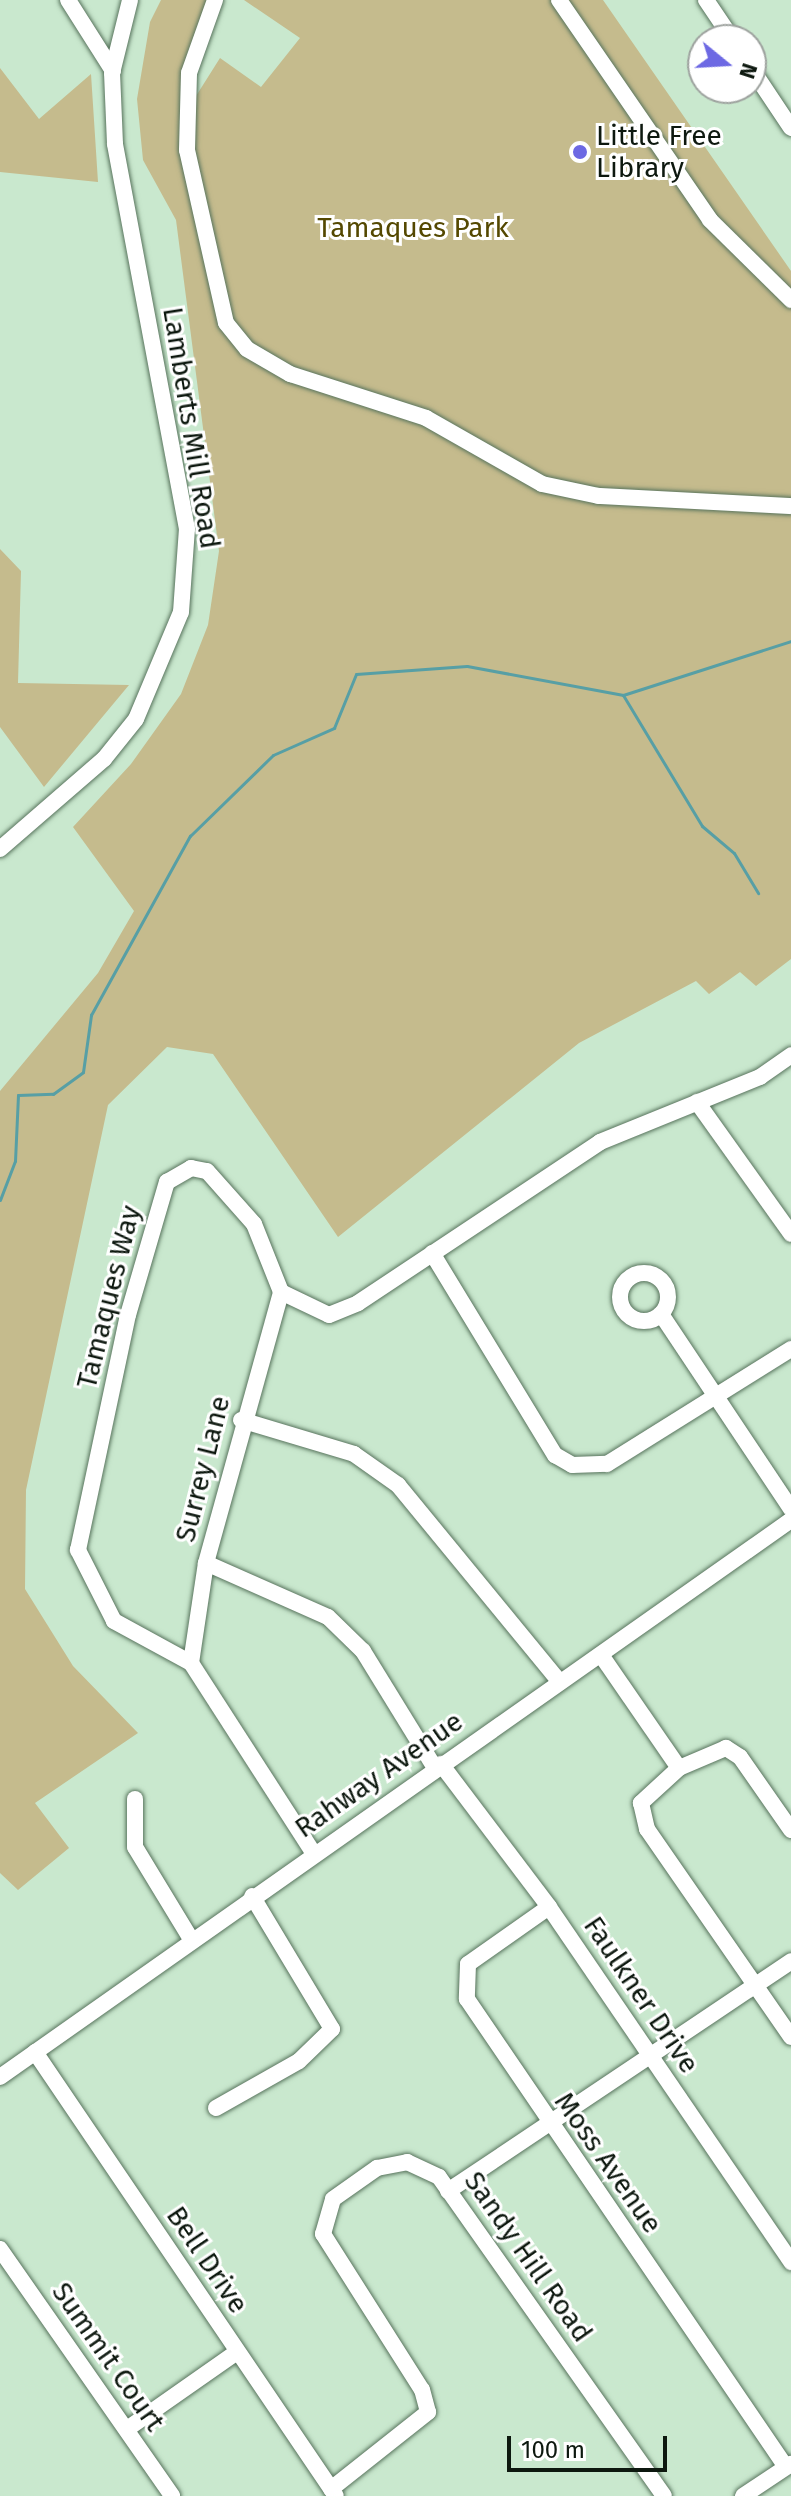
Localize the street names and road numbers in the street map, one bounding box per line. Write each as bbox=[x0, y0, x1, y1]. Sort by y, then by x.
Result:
street label: Lamberts Mill Road bbox=[155, 305, 227, 551]
street label: Tamaques Way bbox=[70, 1202, 148, 1392]
street label: Surrey Lane bbox=[169, 1393, 237, 1545]
street label: Rahway Avenue bbox=[289, 1705, 469, 1845]
street label: Faulkner Drive bbox=[576, 1910, 706, 2080]
street label: Moss Avenue bbox=[547, 2086, 669, 2240]
street label: Sandy Hill Road bbox=[457, 2165, 599, 2349]
street label: Bell Drive bbox=[159, 2200, 255, 2320]
street label: Summit Court bbox=[44, 2276, 172, 2438]

